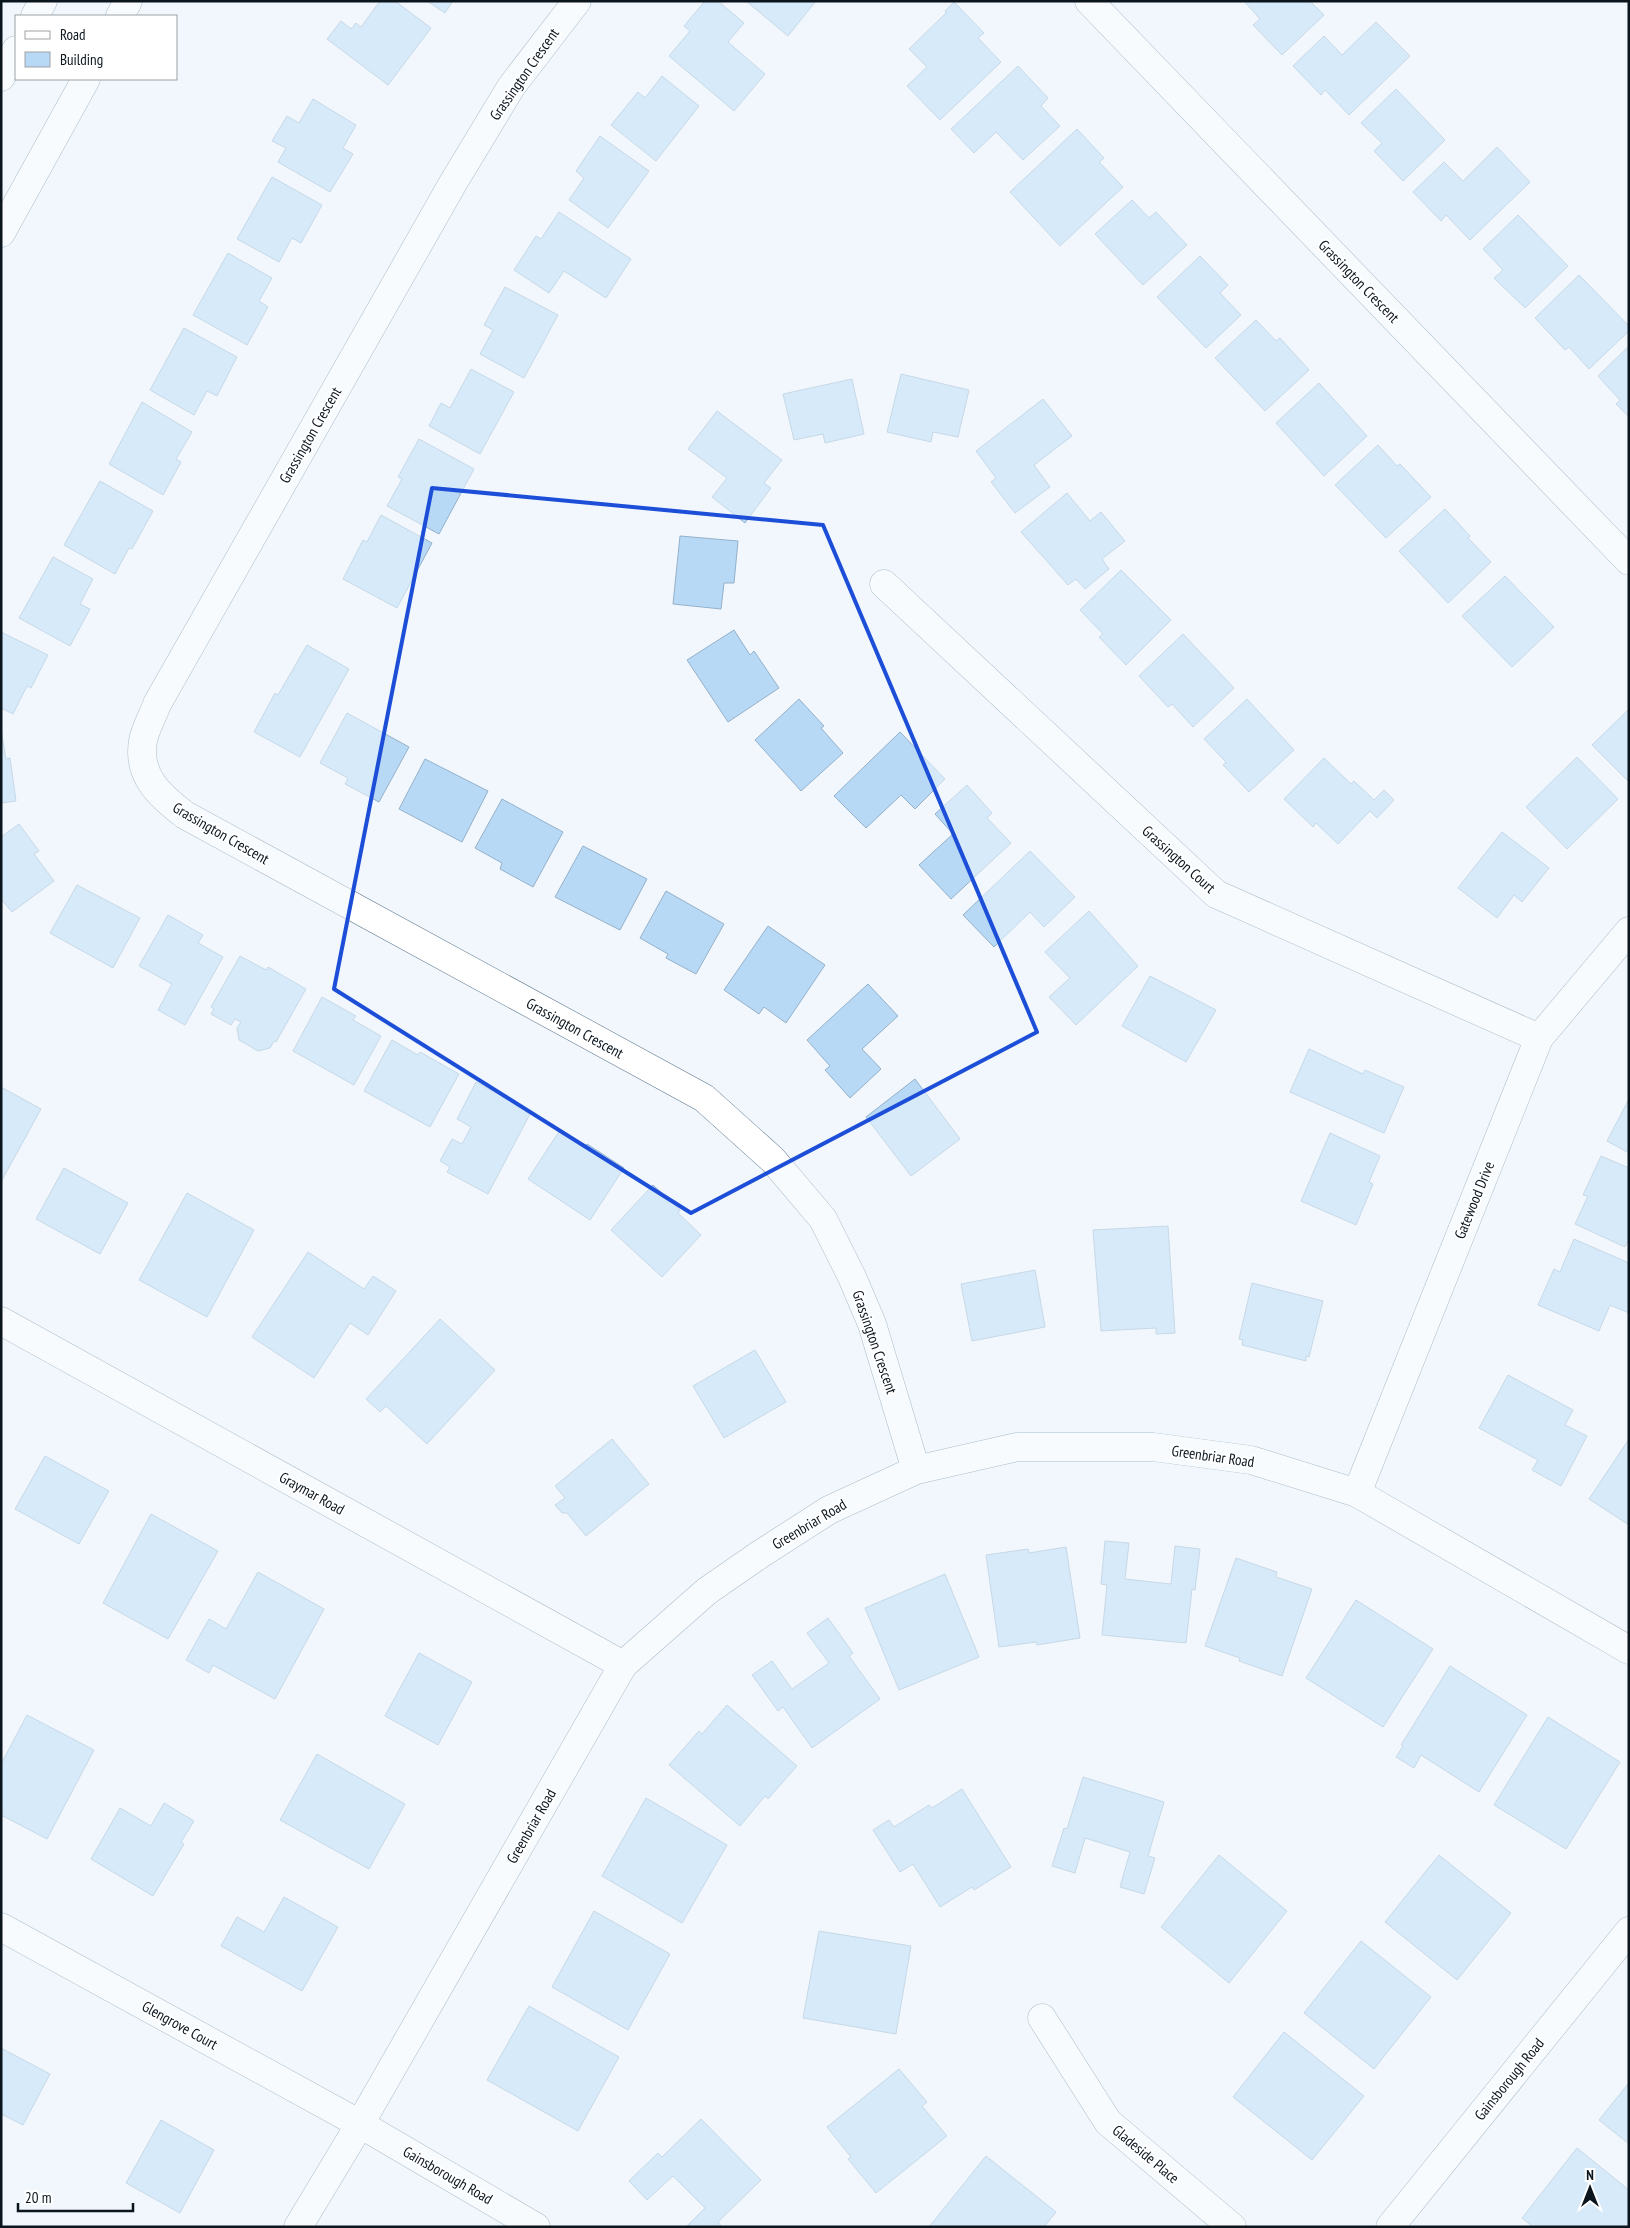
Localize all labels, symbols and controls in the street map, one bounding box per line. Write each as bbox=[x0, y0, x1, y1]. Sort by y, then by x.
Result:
legend bbox=[15, 15, 178, 80]
street label: Grassington Crescent bbox=[485, 24, 563, 124]
text: Road bbox=[60, 25, 86, 44]
text: Building bbox=[60, 50, 103, 69]
street label: Grassington Crescent bbox=[1315, 235, 1403, 327]
street label: Grassington Crescent bbox=[275, 383, 345, 487]
street label: Grassington Crescent bbox=[169, 798, 273, 868]
street label: Grassington Court bbox=[1138, 821, 1220, 897]
street label: Grassington Crescent bbox=[523, 993, 627, 1063]
street label: Gatewood Drive bbox=[1450, 1158, 1498, 1242]
street label: Grassington Crescent bbox=[848, 1288, 902, 1396]
street label: Greenbriar Road bbox=[1171, 1441, 1255, 1471]
street label: Graymar Road bbox=[276, 1467, 348, 1519]
street label: Greenbriar Road bbox=[768, 1494, 850, 1554]
street label: Greenbriar Road bbox=[502, 1785, 560, 1867]
street label: Glengrove Court bbox=[139, 1996, 221, 2054]
street label: Gainsborough Road bbox=[1470, 2034, 1548, 2124]
street label: Gladeside Place bbox=[1109, 2121, 1183, 2187]
street label: Gainsborough Road bbox=[400, 2142, 496, 2208]
north arrow bbox=[1565, 2163, 1615, 2213]
text: N bbox=[1586, 2166, 1594, 2184]
scale bar bbox=[18, 2180, 132, 2212]
text: 20 m bbox=[25, 2188, 51, 2207]

